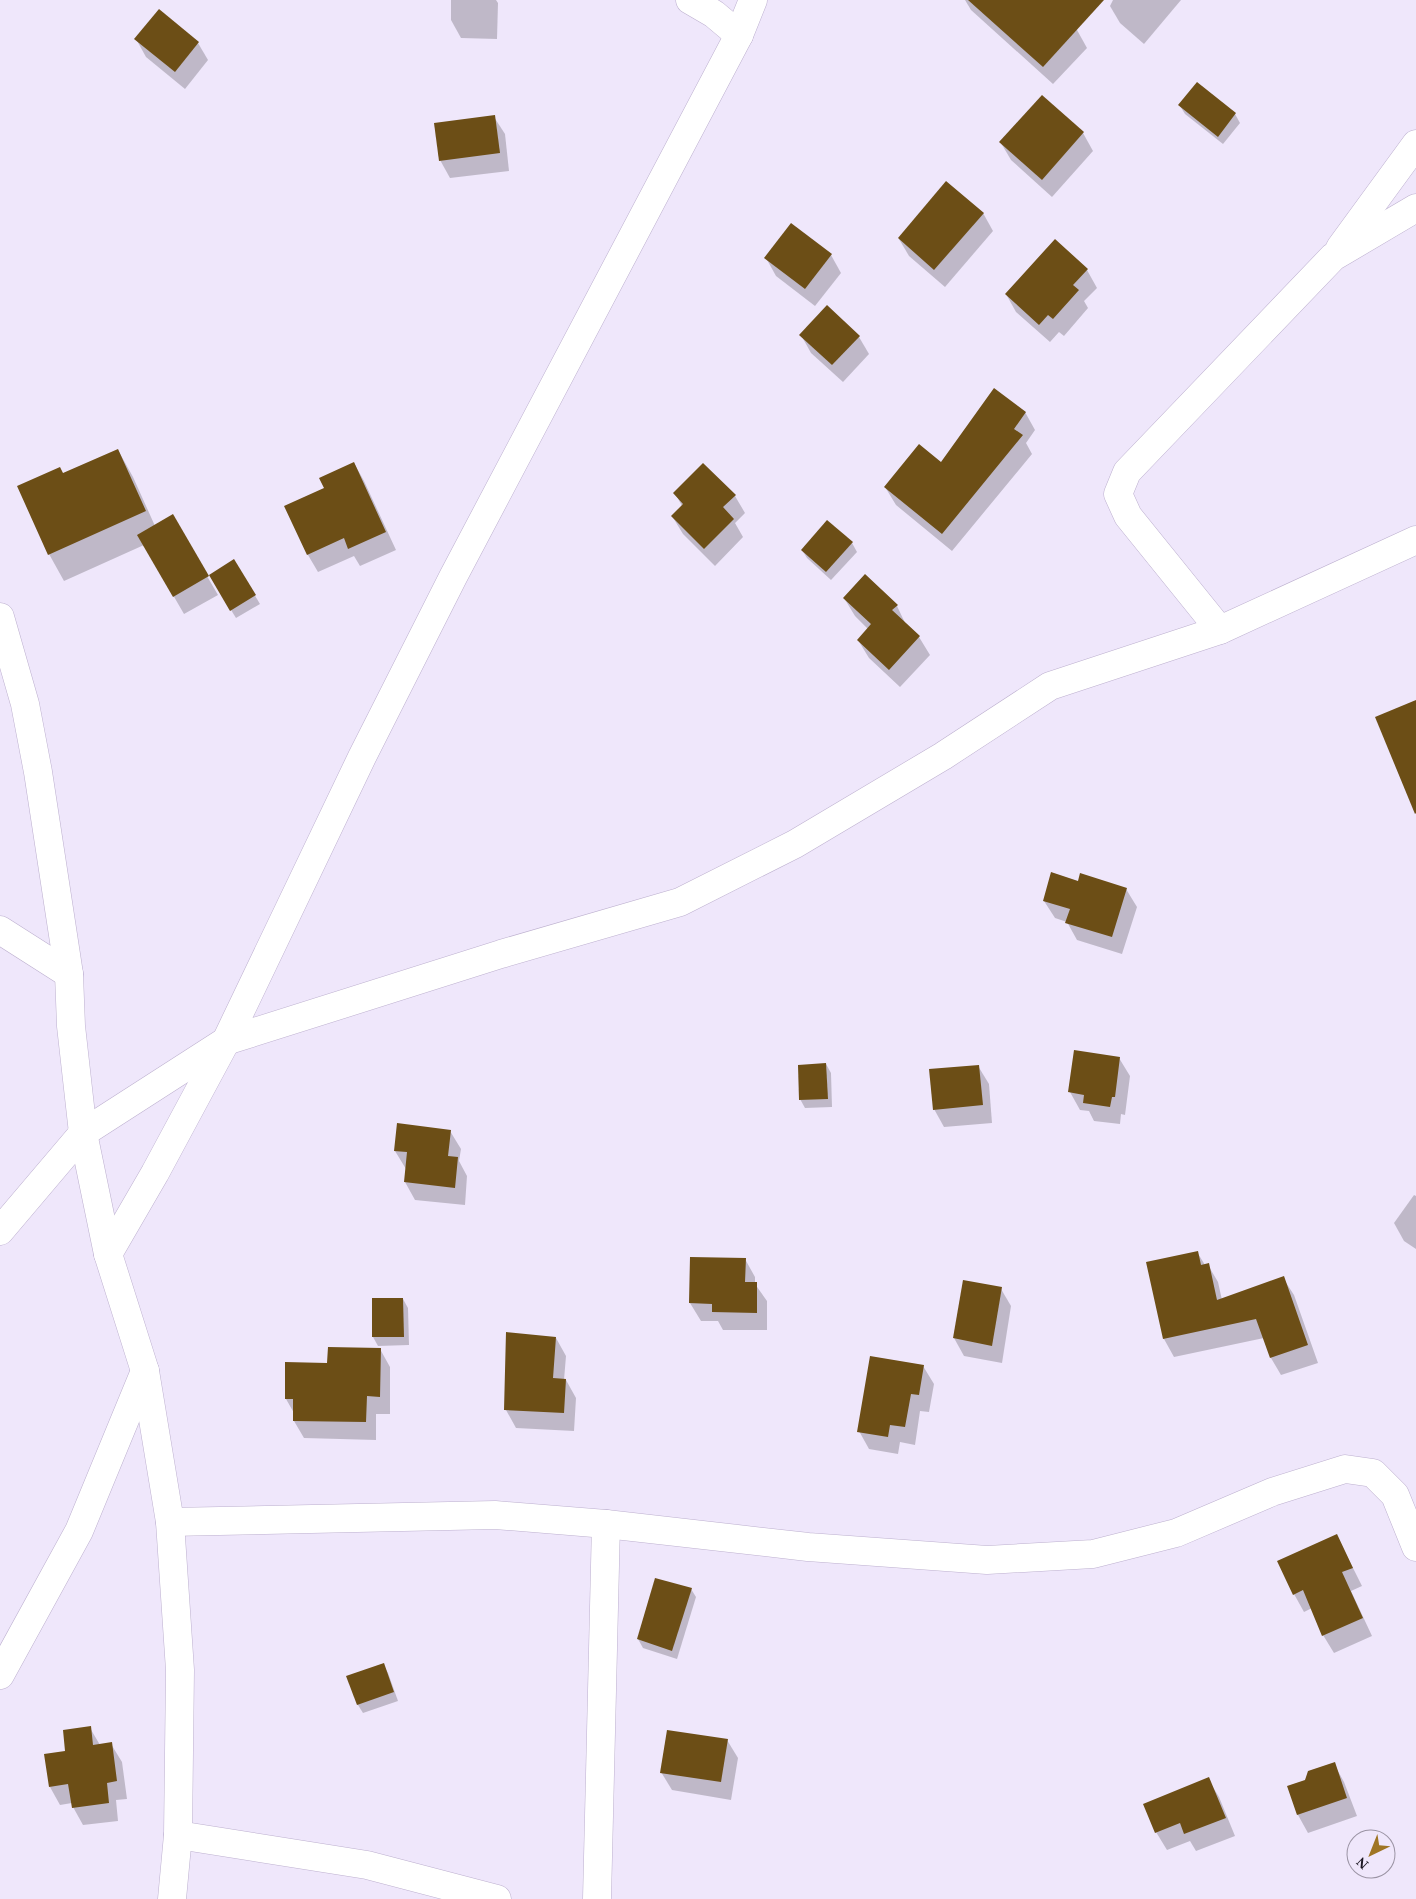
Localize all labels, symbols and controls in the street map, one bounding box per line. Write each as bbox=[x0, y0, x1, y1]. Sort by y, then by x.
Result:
north arrow bbox=[1346, 1829, 1396, 1879]
text: N bbox=[1354, 1854, 1371, 1872]

